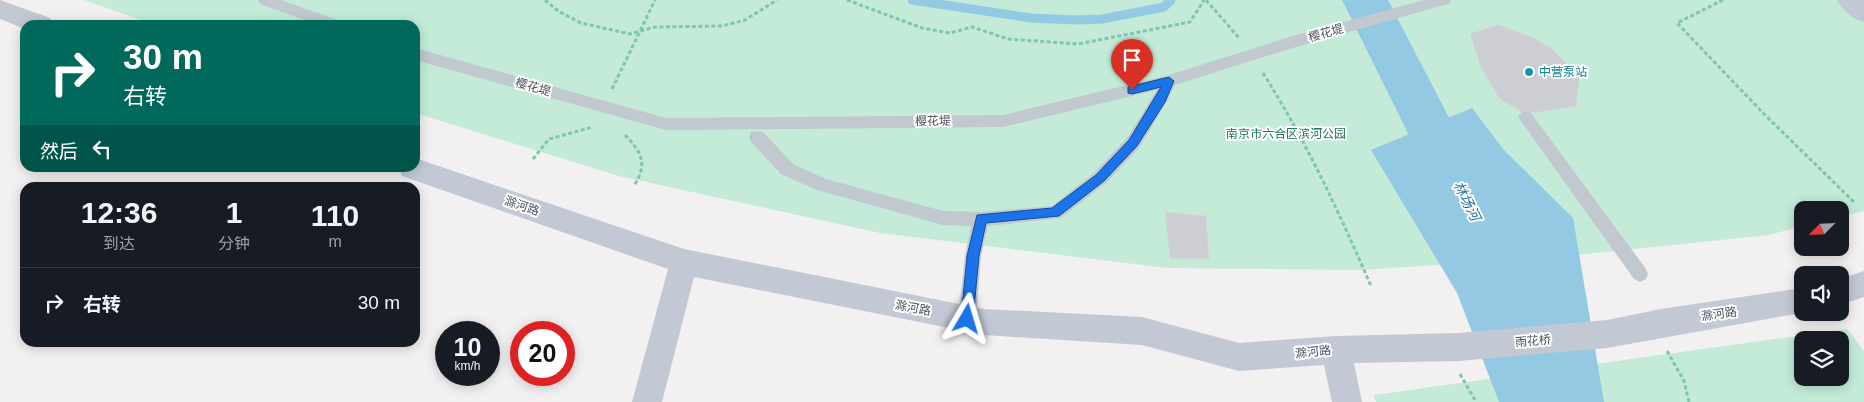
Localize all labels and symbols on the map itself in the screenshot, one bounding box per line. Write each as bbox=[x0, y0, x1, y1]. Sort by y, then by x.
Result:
street label: 樱花堤 bbox=[1307, 21, 1345, 45]
pin bbox=[1111, 39, 1153, 90]
place label: 中营泵站 bbox=[1539, 65, 1587, 79]
marker: 中营泵站 bbox=[1523, 66, 1535, 78]
street label: 樱花堤 bbox=[514, 75, 552, 99]
street label: 樱花堤 bbox=[915, 114, 951, 128]
park label: 南京市六合区滨河公园 bbox=[1226, 127, 1346, 141]
water label: 林场河 bbox=[1450, 179, 1485, 226]
street label: 滁河路 bbox=[503, 194, 541, 218]
north arrow bbox=[1794, 201, 1849, 256]
position arrow bbox=[940, 292, 992, 344]
street label: 滁河路 bbox=[894, 298, 932, 318]
street label: 滁河路 bbox=[1700, 305, 1738, 323]
speed limit sign: 20 bbox=[510, 321, 575, 386]
street label: 雨花桥 bbox=[1514, 332, 1552, 350]
street label: 滁河路 bbox=[1294, 343, 1332, 361]

